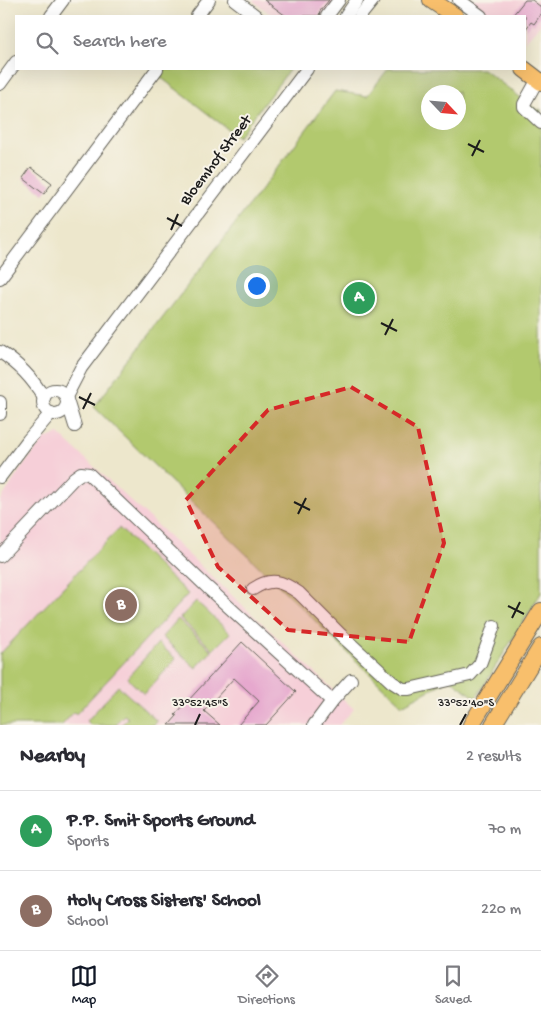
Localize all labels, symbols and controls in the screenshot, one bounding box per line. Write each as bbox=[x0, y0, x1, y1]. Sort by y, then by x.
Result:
search box bbox=[15, 15, 526, 70]
icon: search bbox=[33, 29, 61, 57]
text: Search here bbox=[73, 31, 167, 54]
north arrow bbox=[421, 85, 466, 130]
street label: Bloemhof Street bbox=[176, 111, 258, 211]
your location bbox=[244, 273, 270, 299]
pin: A bbox=[343, 279, 375, 317]
pin: B bbox=[105, 586, 137, 624]
text: 33°52'45"S bbox=[171, 697, 228, 711]
text: 33°52'40"S bbox=[437, 697, 495, 711]
text: Nearby bbox=[20, 745, 85, 770]
text: 2 results bbox=[466, 748, 521, 767]
text: P.P. Smit Sports Ground bbox=[67, 810, 255, 833]
text: A bbox=[31, 821, 41, 840]
text: 70 m bbox=[488, 821, 521, 840]
text: Sports bbox=[67, 833, 109, 852]
text: Holy Cross Sisters' School bbox=[67, 890, 261, 913]
text: B bbox=[32, 901, 40, 920]
text: 220 m bbox=[481, 901, 521, 920]
text: School bbox=[67, 913, 109, 932]
tab: Map bbox=[70, 962, 98, 1009]
tab: Directions bbox=[238, 962, 295, 1009]
tab: Saved bbox=[435, 962, 471, 1009]

